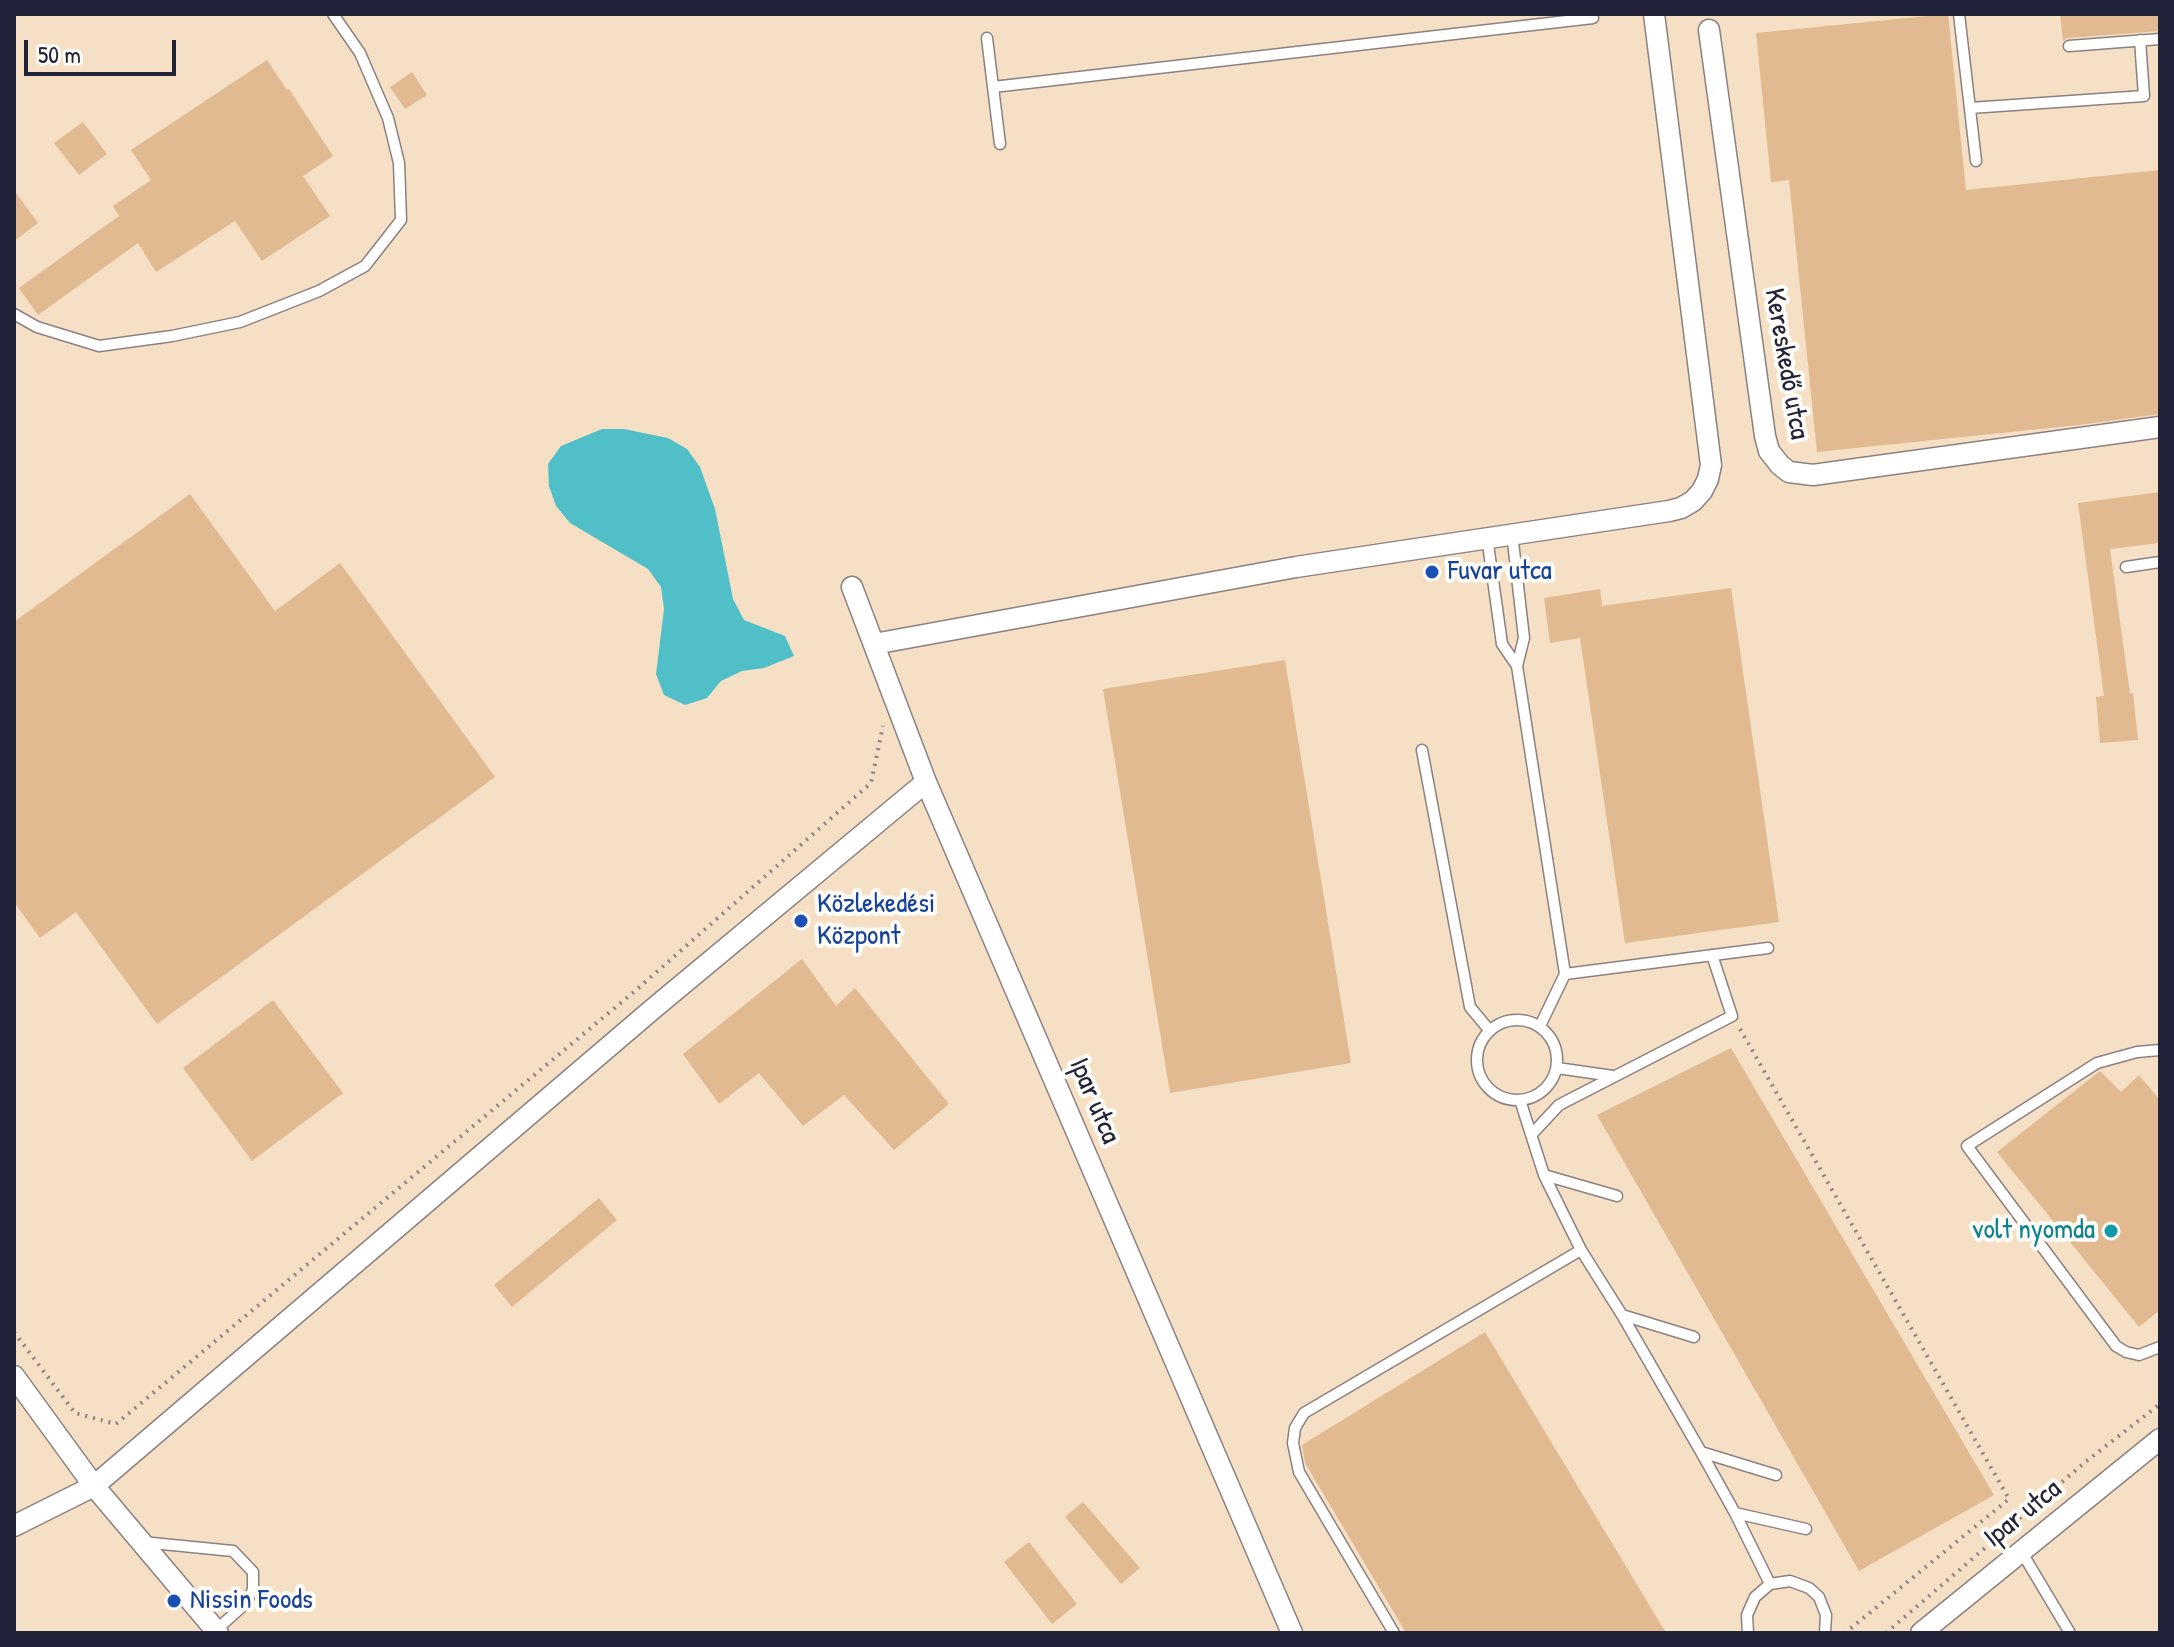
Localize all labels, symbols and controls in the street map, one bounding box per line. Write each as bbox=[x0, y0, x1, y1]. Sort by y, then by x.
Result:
scale bar bbox=[28, 24, 180, 74]
text: 50 m bbox=[38, 38, 81, 70]
street label: Kereskedő utca bbox=[1756, 286, 1816, 442]
place label: Fuvar utca bbox=[1448, 555, 1552, 589]
marker: Fuvar utca bbox=[1423, 563, 1441, 581]
place label: Közlekedési Központ bbox=[817, 888, 935, 954]
marker: Közlekedési Központ bbox=[792, 912, 810, 930]
street label: Ipar utca bbox=[1061, 1053, 1127, 1149]
place label: volt nyomda bbox=[1972, 1214, 2095, 1248]
marker: volt nyomda bbox=[2102, 1222, 2120, 1240]
street label: Ipar utca bbox=[1978, 1473, 2068, 1555]
place label: Nissin Foods bbox=[190, 1584, 313, 1618]
marker: Nissin Foods bbox=[165, 1592, 183, 1610]

